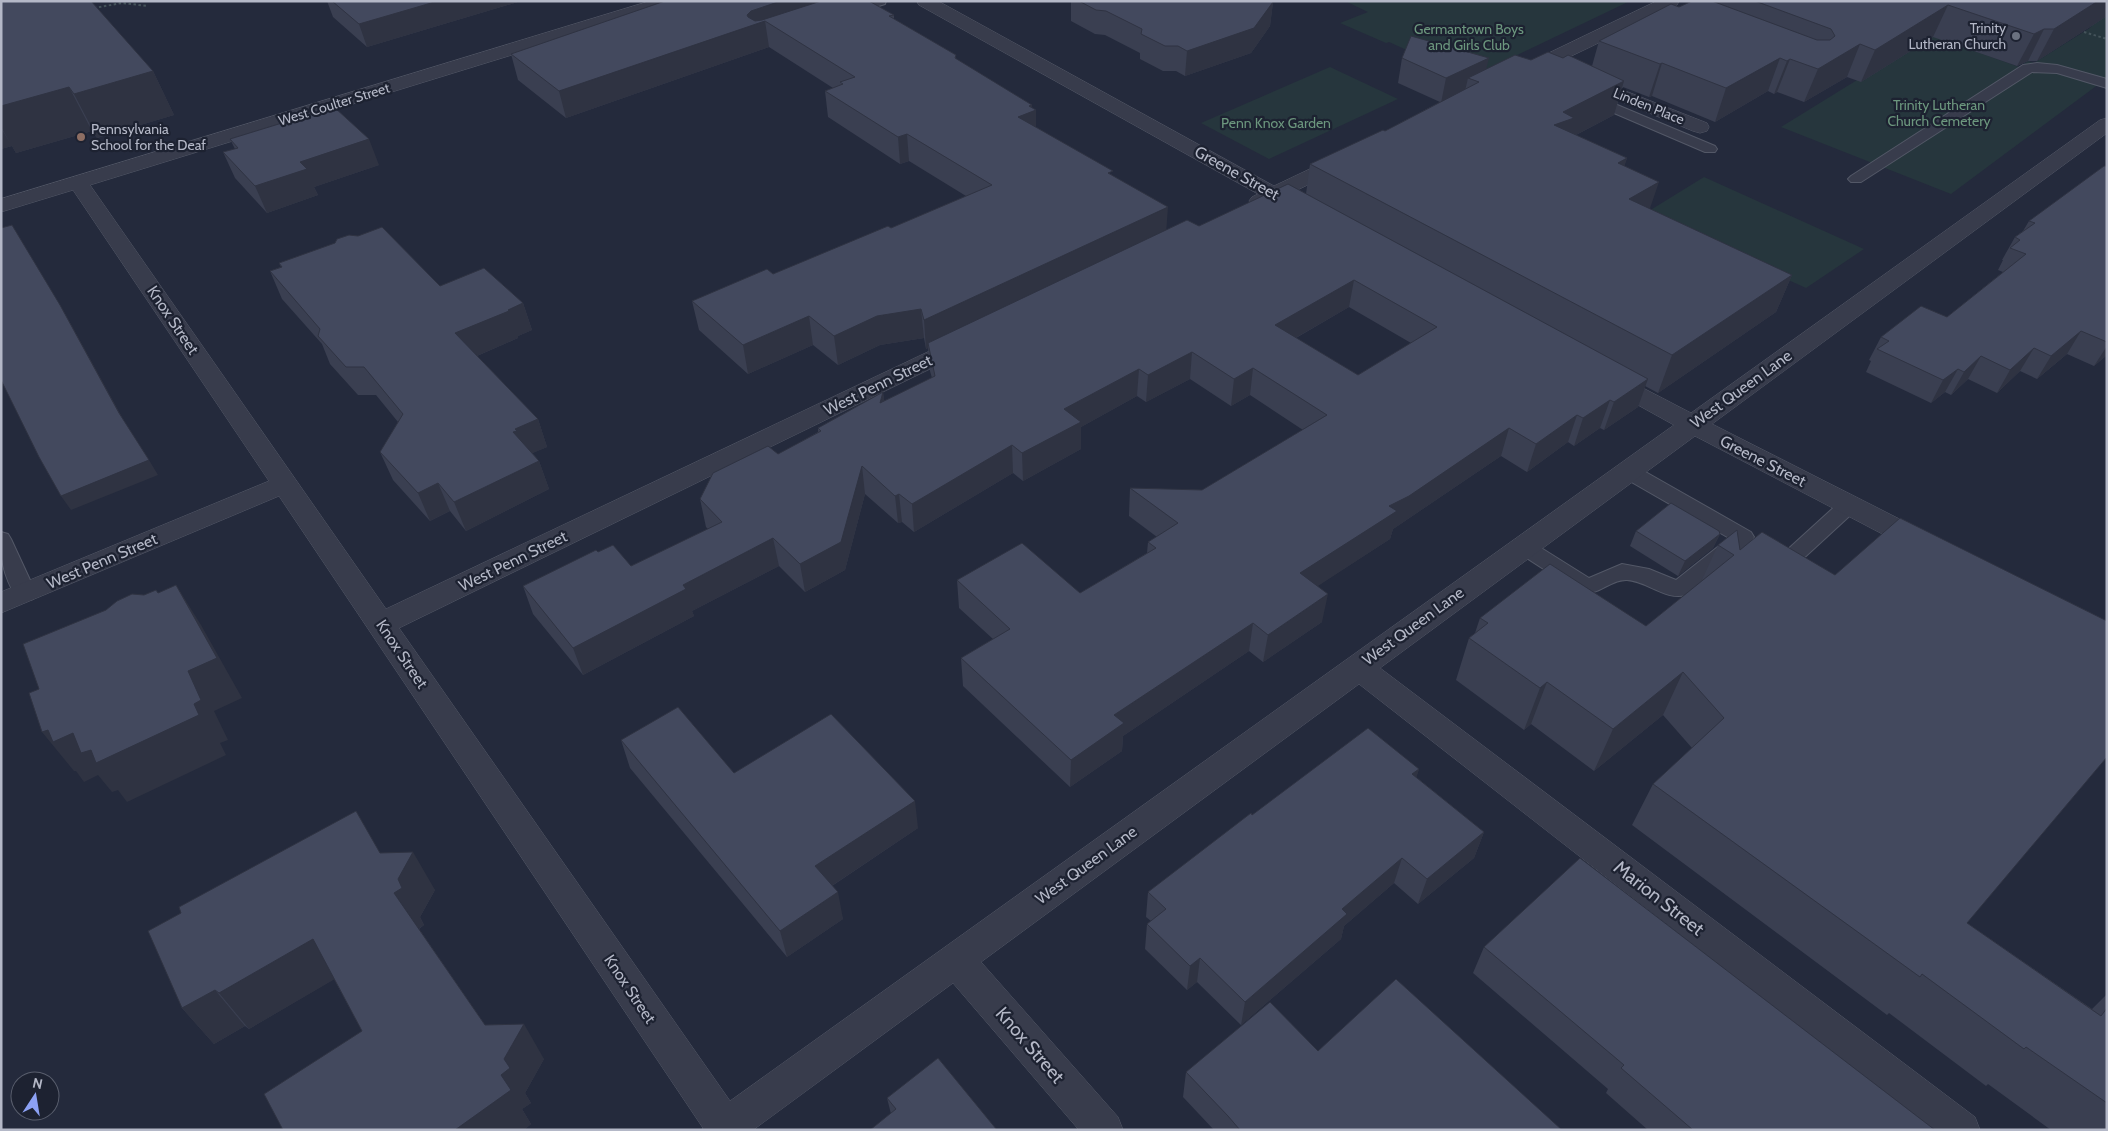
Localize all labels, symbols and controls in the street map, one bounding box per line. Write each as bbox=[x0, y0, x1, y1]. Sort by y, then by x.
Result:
place label: Trinity Lutheran Church bbox=[1909, 19, 2006, 53]
park label: Germantown Boys and Girls Club bbox=[1414, 20, 1524, 54]
marker: Trinity Lutheran Church bbox=[2010, 30, 2022, 42]
street label: West Coulter Street bbox=[276, 78, 392, 130]
street label: Linden Place bbox=[1611, 84, 1687, 128]
park label: Trinity Lutheran Church Cemetery bbox=[1887, 96, 1991, 130]
park label: Penn Knox Garden bbox=[1221, 114, 1331, 132]
place label: Pennsylvania School for the Deaf bbox=[91, 120, 206, 154]
marker: Pennsylvania School for the Deaf bbox=[75, 131, 87, 143]
street label: Greene Street bbox=[1191, 142, 1283, 204]
street label: Knox Street bbox=[143, 282, 203, 358]
street label: West Queen Lane bbox=[1687, 346, 1795, 432]
street label: West Penn Street bbox=[821, 350, 936, 419]
street label: Greene Street bbox=[1717, 431, 1810, 491]
street label: West Penn Street bbox=[456, 526, 571, 595]
street label: West Penn Street bbox=[44, 529, 161, 593]
street label: West Queen Lane bbox=[1359, 583, 1467, 669]
street label: Knox Street bbox=[372, 616, 432, 692]
street label: West Queen Lane bbox=[1032, 822, 1140, 908]
street label: Marion Street bbox=[1609, 855, 1709, 941]
street label: Knox Street bbox=[600, 951, 660, 1027]
street label: Knox Street bbox=[991, 1002, 1070, 1088]
north arrow bbox=[10, 1071, 60, 1121]
text: N bbox=[31, 1073, 44, 1093]

